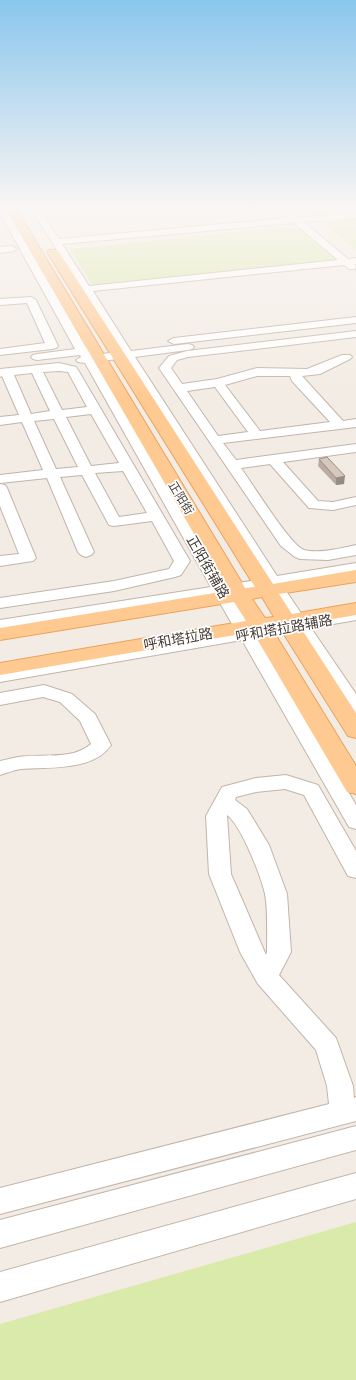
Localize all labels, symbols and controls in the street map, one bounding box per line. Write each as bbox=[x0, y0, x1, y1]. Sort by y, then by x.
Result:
street label: 正阳街 bbox=[167, 478, 197, 517]
street label: 正阳街辅路 bbox=[184, 532, 233, 601]
street label: 呼和塔拉路辅路 bbox=[234, 611, 334, 644]
street label: 呼和塔拉路 bbox=[142, 624, 214, 653]

